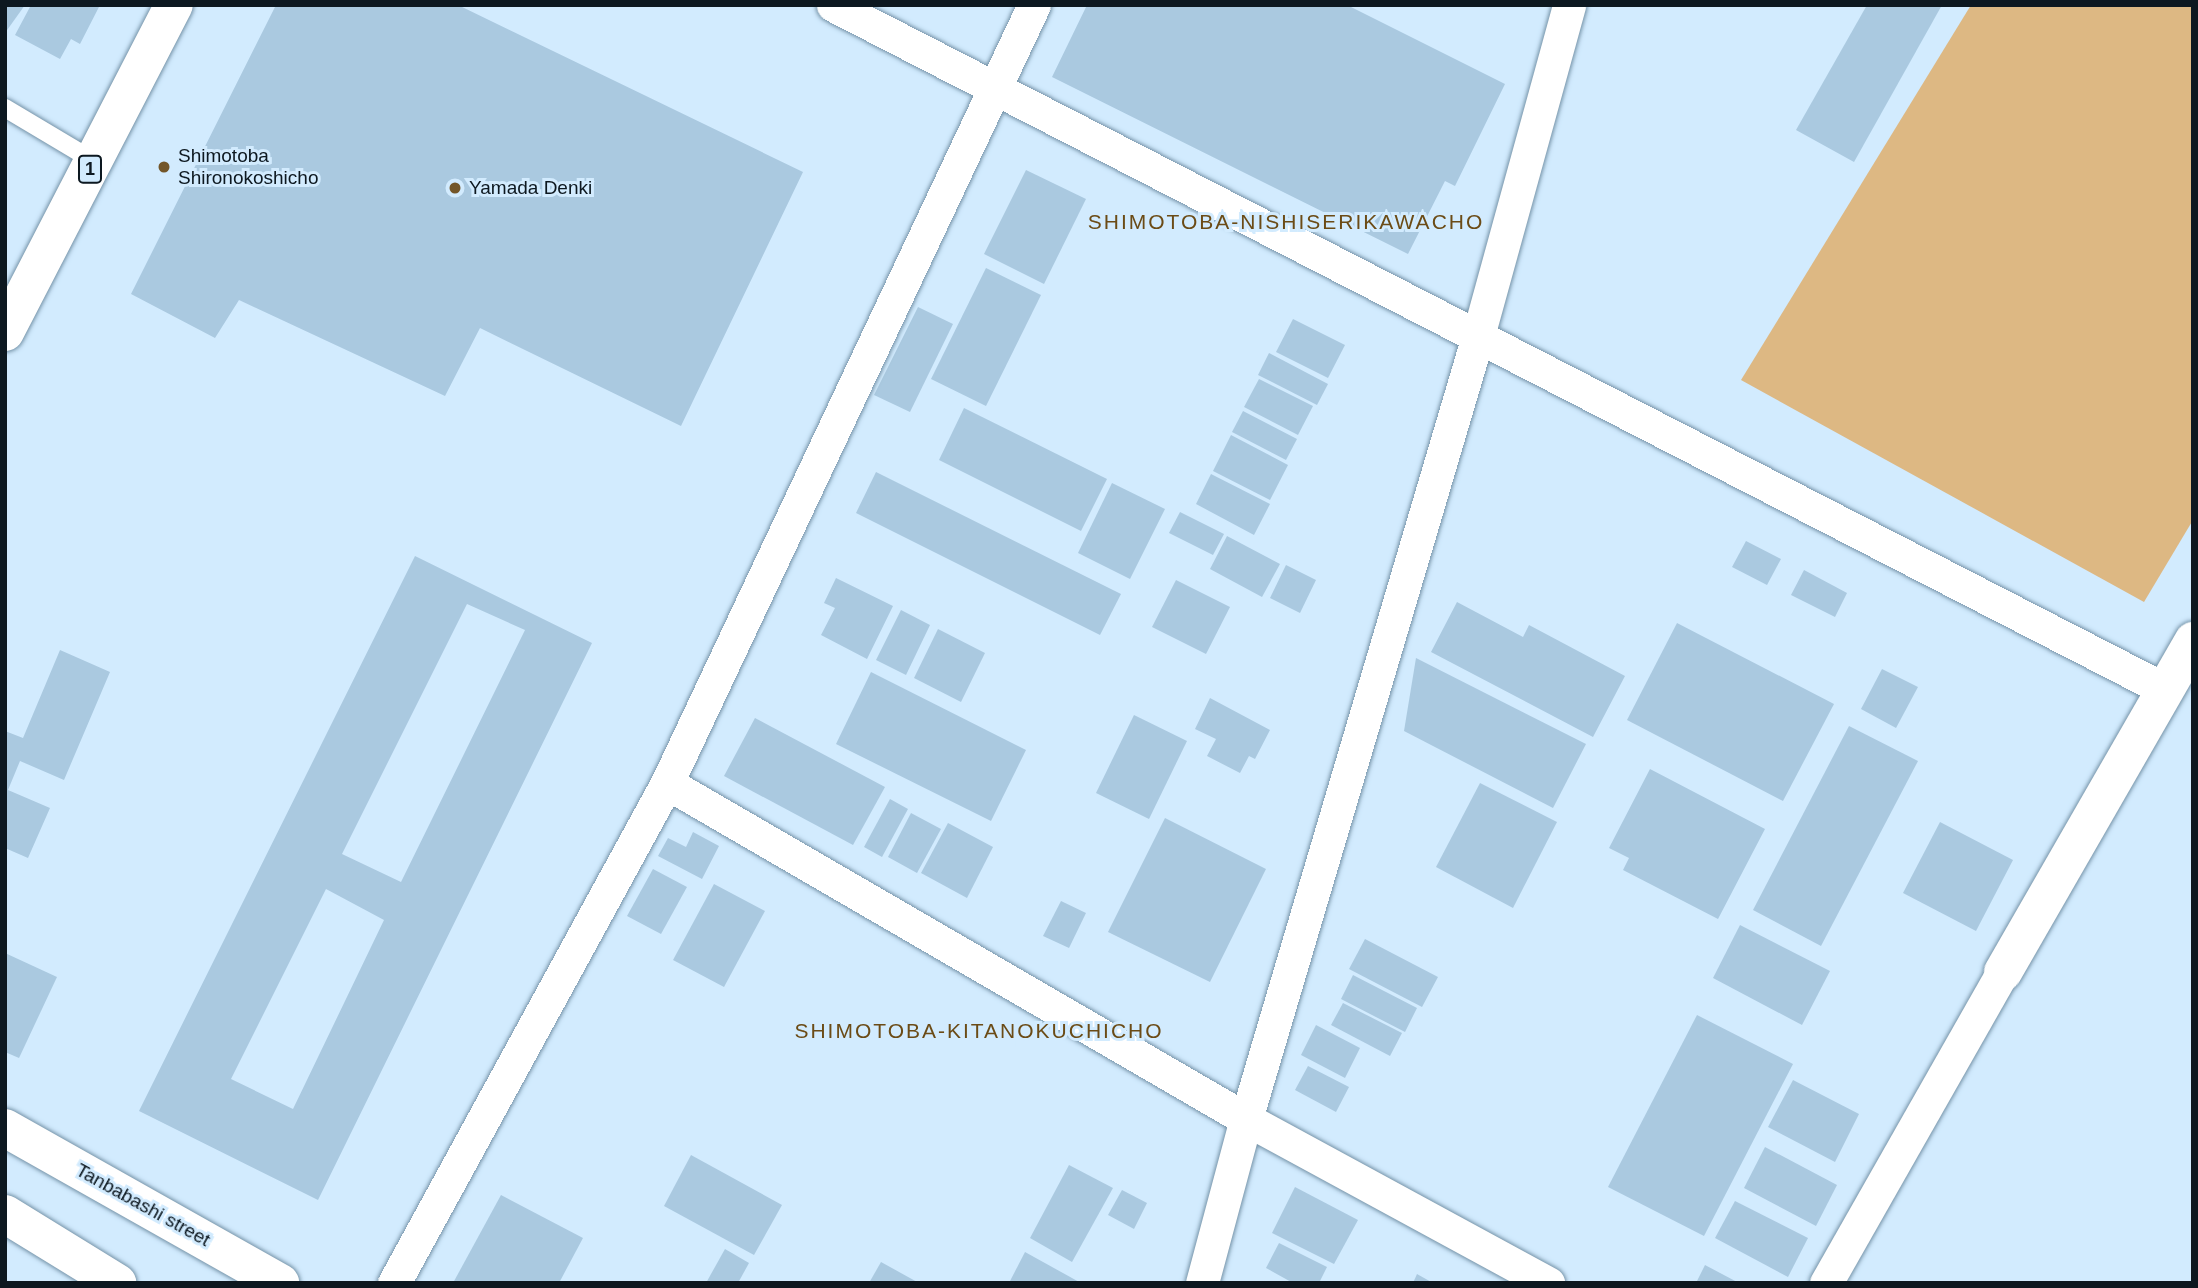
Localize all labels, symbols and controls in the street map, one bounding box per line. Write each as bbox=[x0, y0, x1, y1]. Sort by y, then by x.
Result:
place label: Shimotoba Shironokoshicho bbox=[178, 145, 318, 189]
road number: 1 bbox=[78, 154, 102, 184]
marker: Shimotoba Shironokoshicho bbox=[156, 159, 172, 175]
place label: Yamada Denki bbox=[469, 177, 592, 199]
marker: Yamada Denki bbox=[447, 180, 463, 196]
district label: SHIMOTOBA-NISHISERIKAWACHO bbox=[1091, 209, 1481, 235]
district label: SHIMOTOBA-KITANOKUCHICHO bbox=[797, 1018, 1161, 1044]
street label: Tanbabashi street bbox=[72, 1159, 214, 1251]

